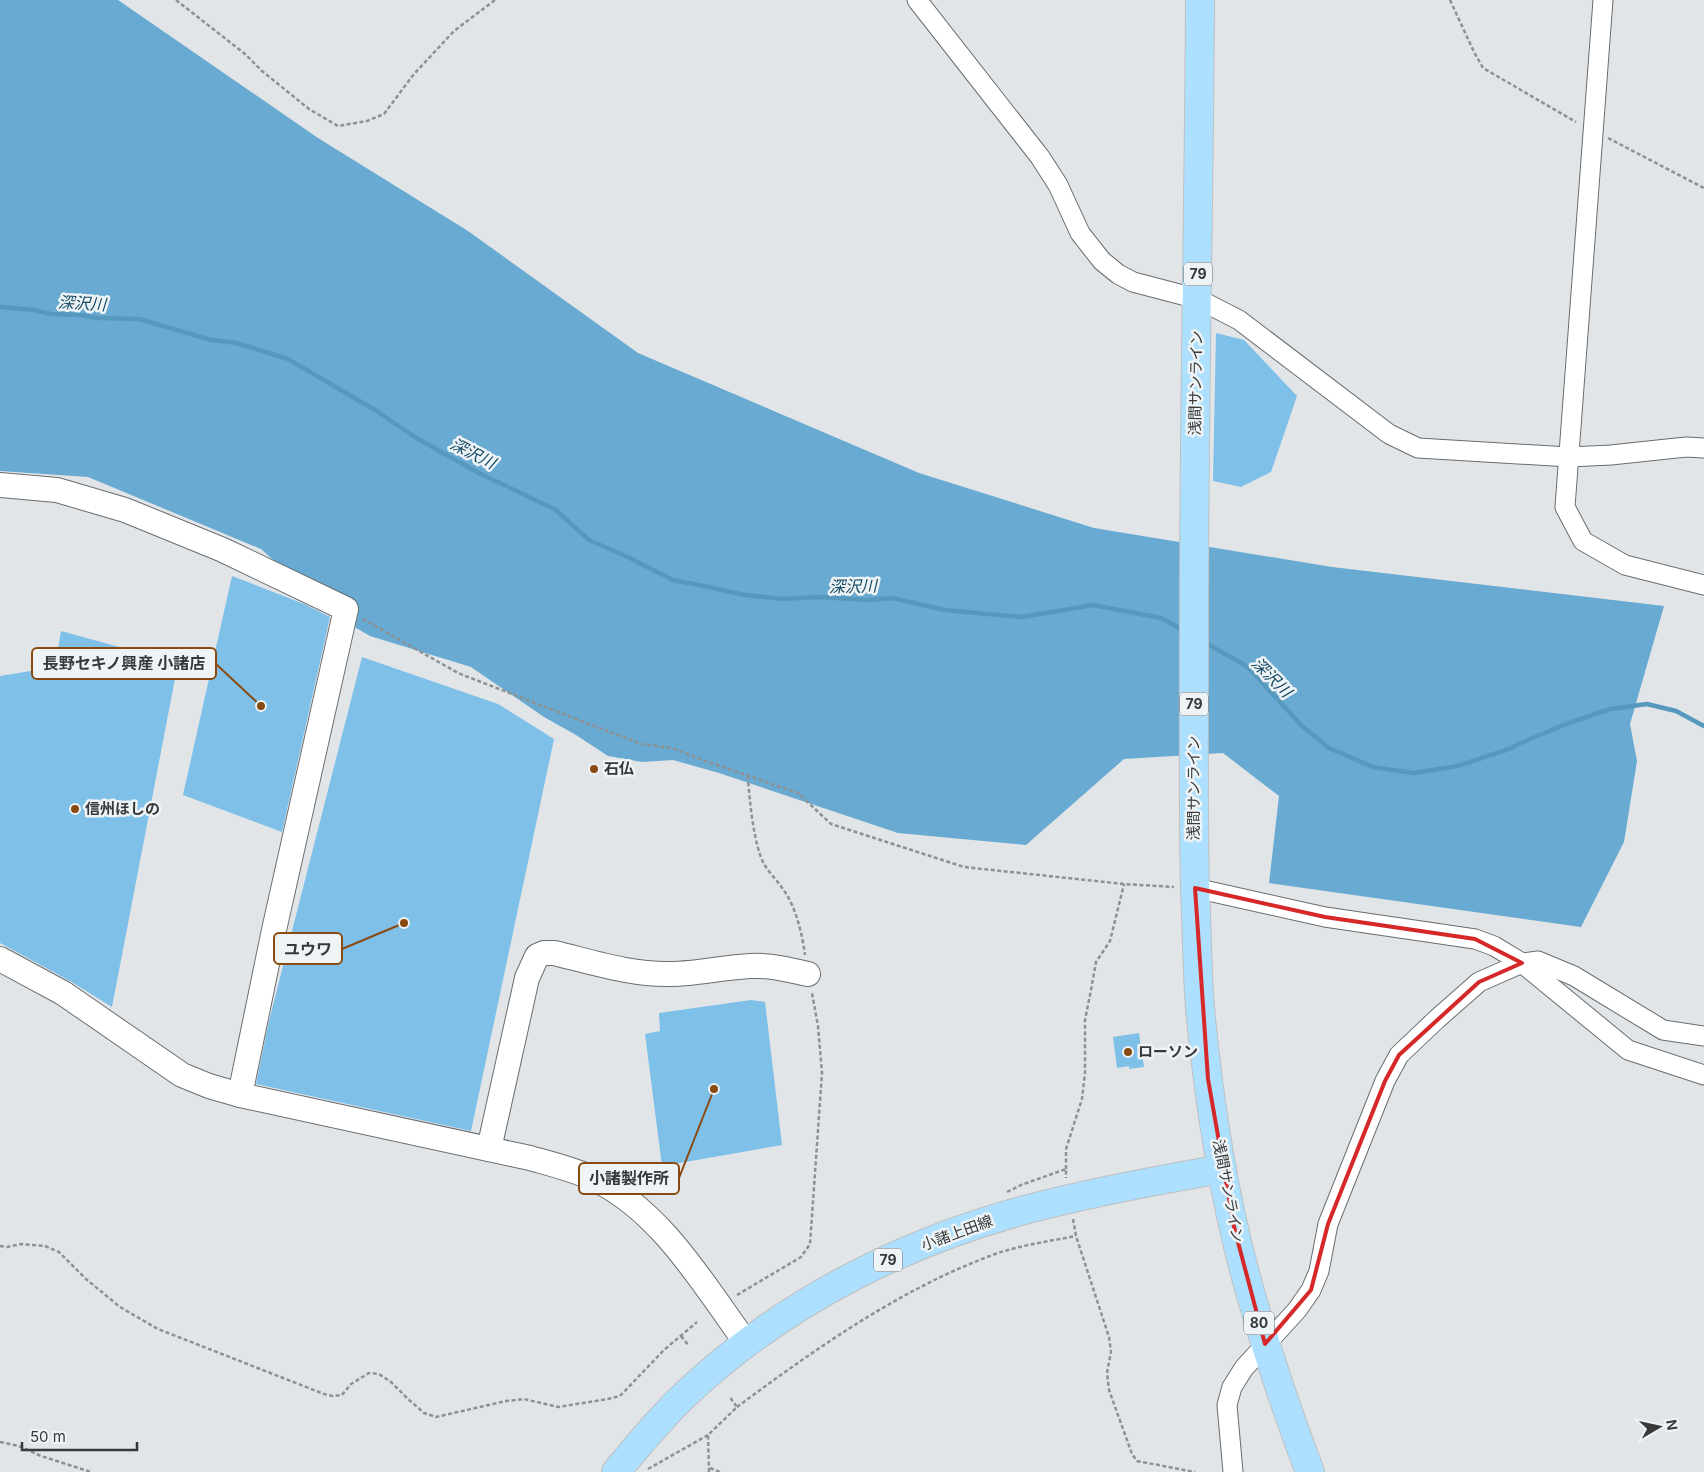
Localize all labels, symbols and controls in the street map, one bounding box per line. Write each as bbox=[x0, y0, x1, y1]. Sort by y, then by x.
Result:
road number: 79 bbox=[1184, 262, 1212, 286]
water label: 深沢川 bbox=[58, 292, 108, 314]
street label: 浅間サンライン bbox=[1185, 330, 1206, 436]
water label: 深沢川 bbox=[447, 433, 501, 474]
water label: 深沢川 bbox=[829, 576, 879, 596]
callout: 長野セキノ興産 小諸店 bbox=[32, 648, 216, 679]
text: 長野セキノ興産 小諸店 bbox=[43, 653, 205, 673]
water label: 深沢川 bbox=[1248, 653, 1297, 702]
road number: 79 bbox=[1180, 692, 1208, 716]
street label: 浅間サンライン bbox=[1184, 735, 1203, 841]
place label: 石仏 bbox=[604, 759, 634, 778]
marker: 石仏 bbox=[588, 763, 600, 775]
place label: 信州ほしの bbox=[85, 799, 160, 818]
marker: 信州ほしの bbox=[69, 803, 81, 815]
callout: ユウワ bbox=[274, 933, 342, 964]
text: ユウワ bbox=[284, 939, 332, 959]
place label: ローソン bbox=[1138, 1042, 1198, 1061]
marker: ローソン bbox=[1122, 1046, 1134, 1058]
street label: 浅間サンライン bbox=[1209, 1138, 1248, 1244]
callout: 小諸製作所 bbox=[579, 1163, 679, 1194]
text: 小諸製作所 bbox=[589, 1168, 669, 1188]
street label: 小諸上田線 bbox=[918, 1211, 995, 1254]
road number: 79 bbox=[874, 1248, 902, 1272]
road number: 80 bbox=[1244, 1312, 1274, 1335]
north arrow bbox=[1634, 1402, 1684, 1452]
text: N bbox=[1663, 1418, 1682, 1431]
scale bar bbox=[22, 1420, 138, 1452]
text: 50 m bbox=[30, 1427, 66, 1446]

